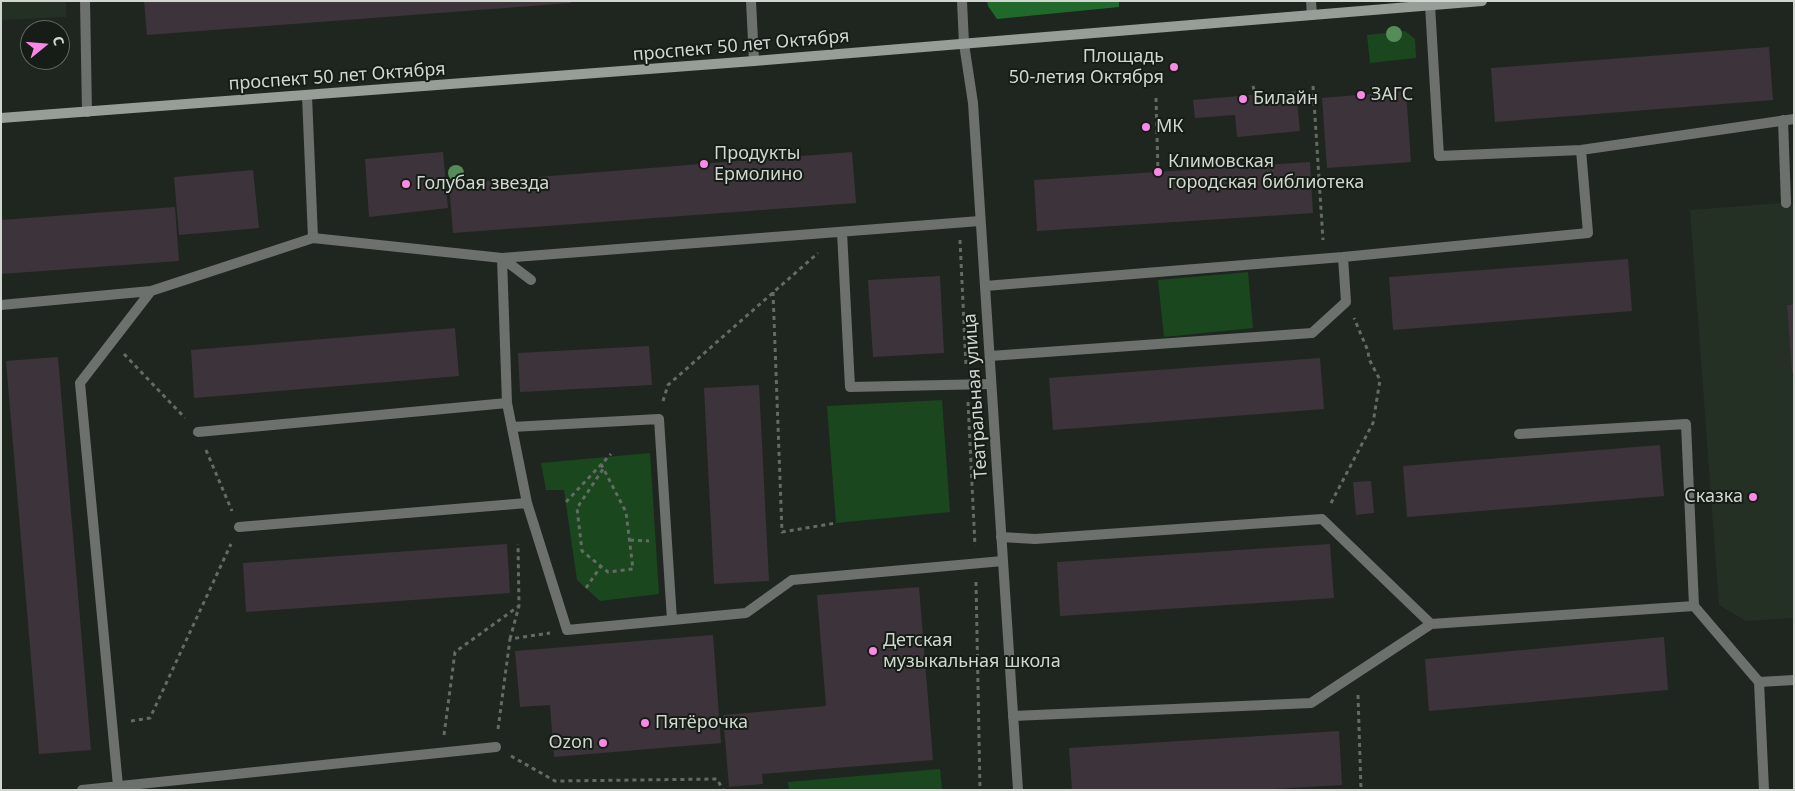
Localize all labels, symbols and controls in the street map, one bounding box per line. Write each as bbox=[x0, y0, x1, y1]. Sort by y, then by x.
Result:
north arrow bbox=[20, 20, 70, 70]
street label: проспект 50 лет Октября bbox=[632, 26, 850, 66]
text: С bbox=[48, 34, 69, 48]
place label: Площадь 50-летия Октября bbox=[1009, 46, 1164, 88]
street label: проспект 50 лет Октября bbox=[228, 59, 446, 95]
marker: Площадь 50-летия Октября bbox=[1168, 61, 1180, 73]
place label: ЗАГС bbox=[1371, 84, 1413, 106]
place label: Билайн bbox=[1253, 88, 1318, 110]
marker: ЗАГС bbox=[1355, 89, 1367, 101]
marker: Билайн bbox=[1237, 93, 1249, 105]
place label: МК bbox=[1156, 116, 1184, 138]
marker: МК bbox=[1140, 121, 1152, 133]
place label: Продукты Ермолино bbox=[714, 143, 803, 186]
place label: Климовская городская библиотека bbox=[1168, 151, 1364, 193]
marker: Продукты Ермолино bbox=[698, 158, 710, 170]
marker: Климовская городская библиотека bbox=[1152, 166, 1164, 178]
place label: Голубая звезда bbox=[416, 173, 549, 195]
marker: Голубая звезда bbox=[400, 178, 412, 190]
street label: Театральная улица bbox=[959, 313, 993, 479]
place label: Сказка bbox=[1684, 486, 1743, 508]
marker: Сказка bbox=[1747, 491, 1759, 503]
place label: Детская музыкальная школа bbox=[883, 630, 1061, 672]
marker: Детская музыкальная школа bbox=[867, 645, 879, 657]
place label: Пятёрочка bbox=[655, 712, 748, 734]
marker: Пятёрочка bbox=[639, 717, 651, 729]
place label: Ozon bbox=[548, 732, 593, 754]
marker: Ozon bbox=[597, 737, 609, 749]

